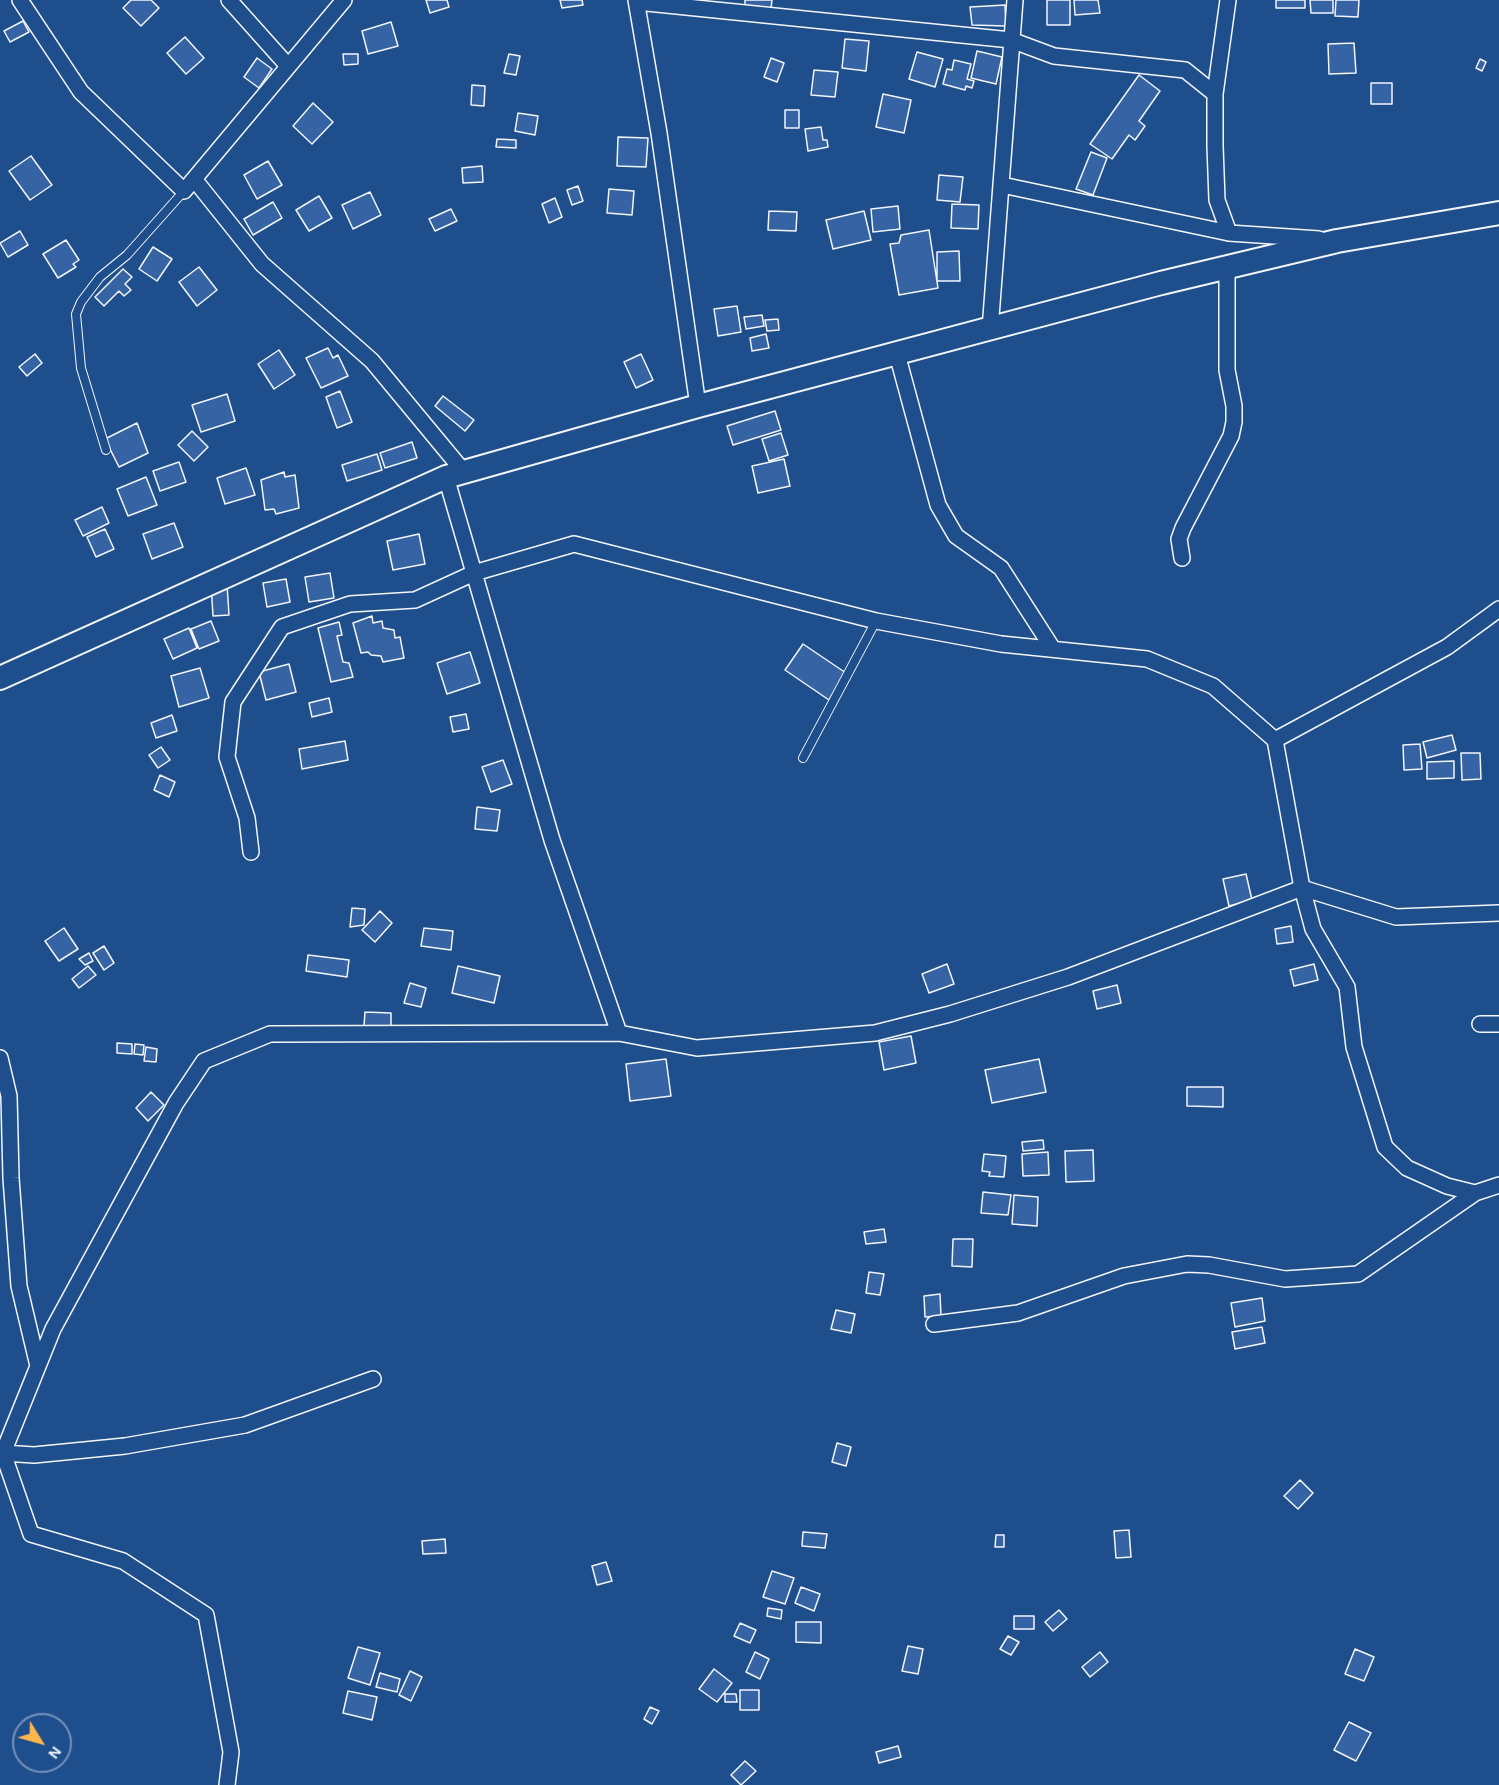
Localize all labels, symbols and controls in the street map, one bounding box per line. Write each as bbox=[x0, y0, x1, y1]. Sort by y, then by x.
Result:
north arrow bbox=[12, 1713, 72, 1773]
text: N bbox=[44, 1743, 66, 1763]

